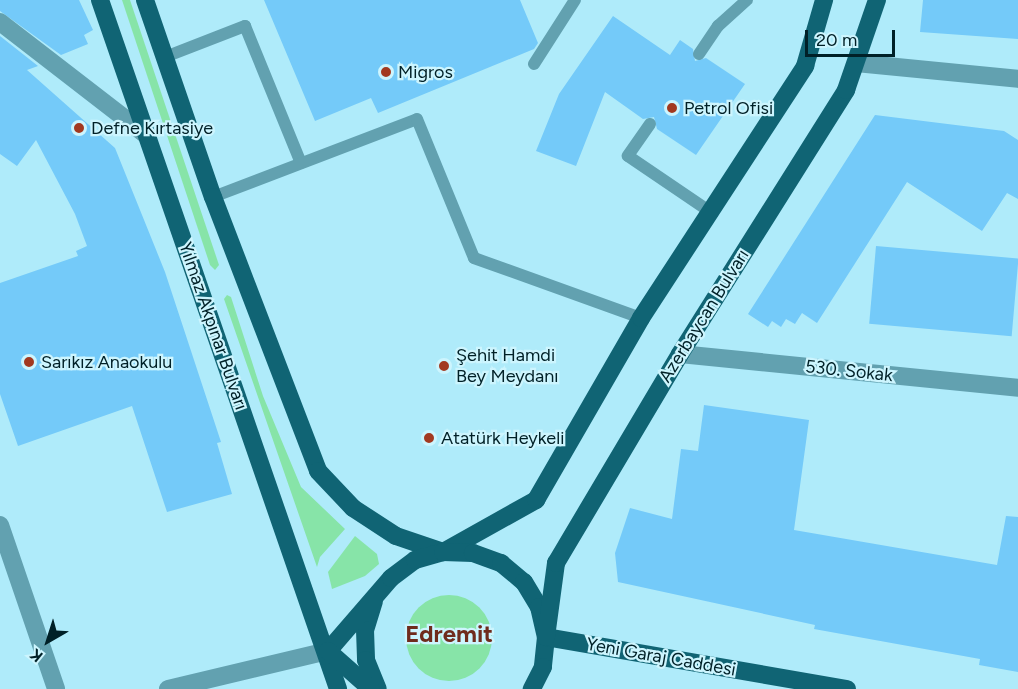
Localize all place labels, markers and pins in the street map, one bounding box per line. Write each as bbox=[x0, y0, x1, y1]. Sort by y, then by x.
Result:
place label: Migros bbox=[398, 61, 453, 83]
marker: Migros bbox=[379, 65, 393, 79]
place label: Petrol Ofisi bbox=[684, 97, 773, 119]
marker: Petrol Ofisi bbox=[665, 101, 679, 115]
place label: Defne Kırtasiye bbox=[91, 117, 213, 139]
marker: Defne Kırtasiye bbox=[72, 121, 86, 135]
place label: Şehit Hamdi Bey Meydanı bbox=[456, 345, 559, 388]
place label: Sarıkız Anaokulu bbox=[41, 351, 172, 373]
marker: Sarıkız Anaokulu bbox=[22, 355, 36, 369]
marker: Şehit Hamdi Bey Meydanı bbox=[437, 359, 451, 373]
place label: Atatürk Heykeli bbox=[441, 427, 564, 449]
marker: Atatürk Heykeli bbox=[422, 431, 436, 445]

